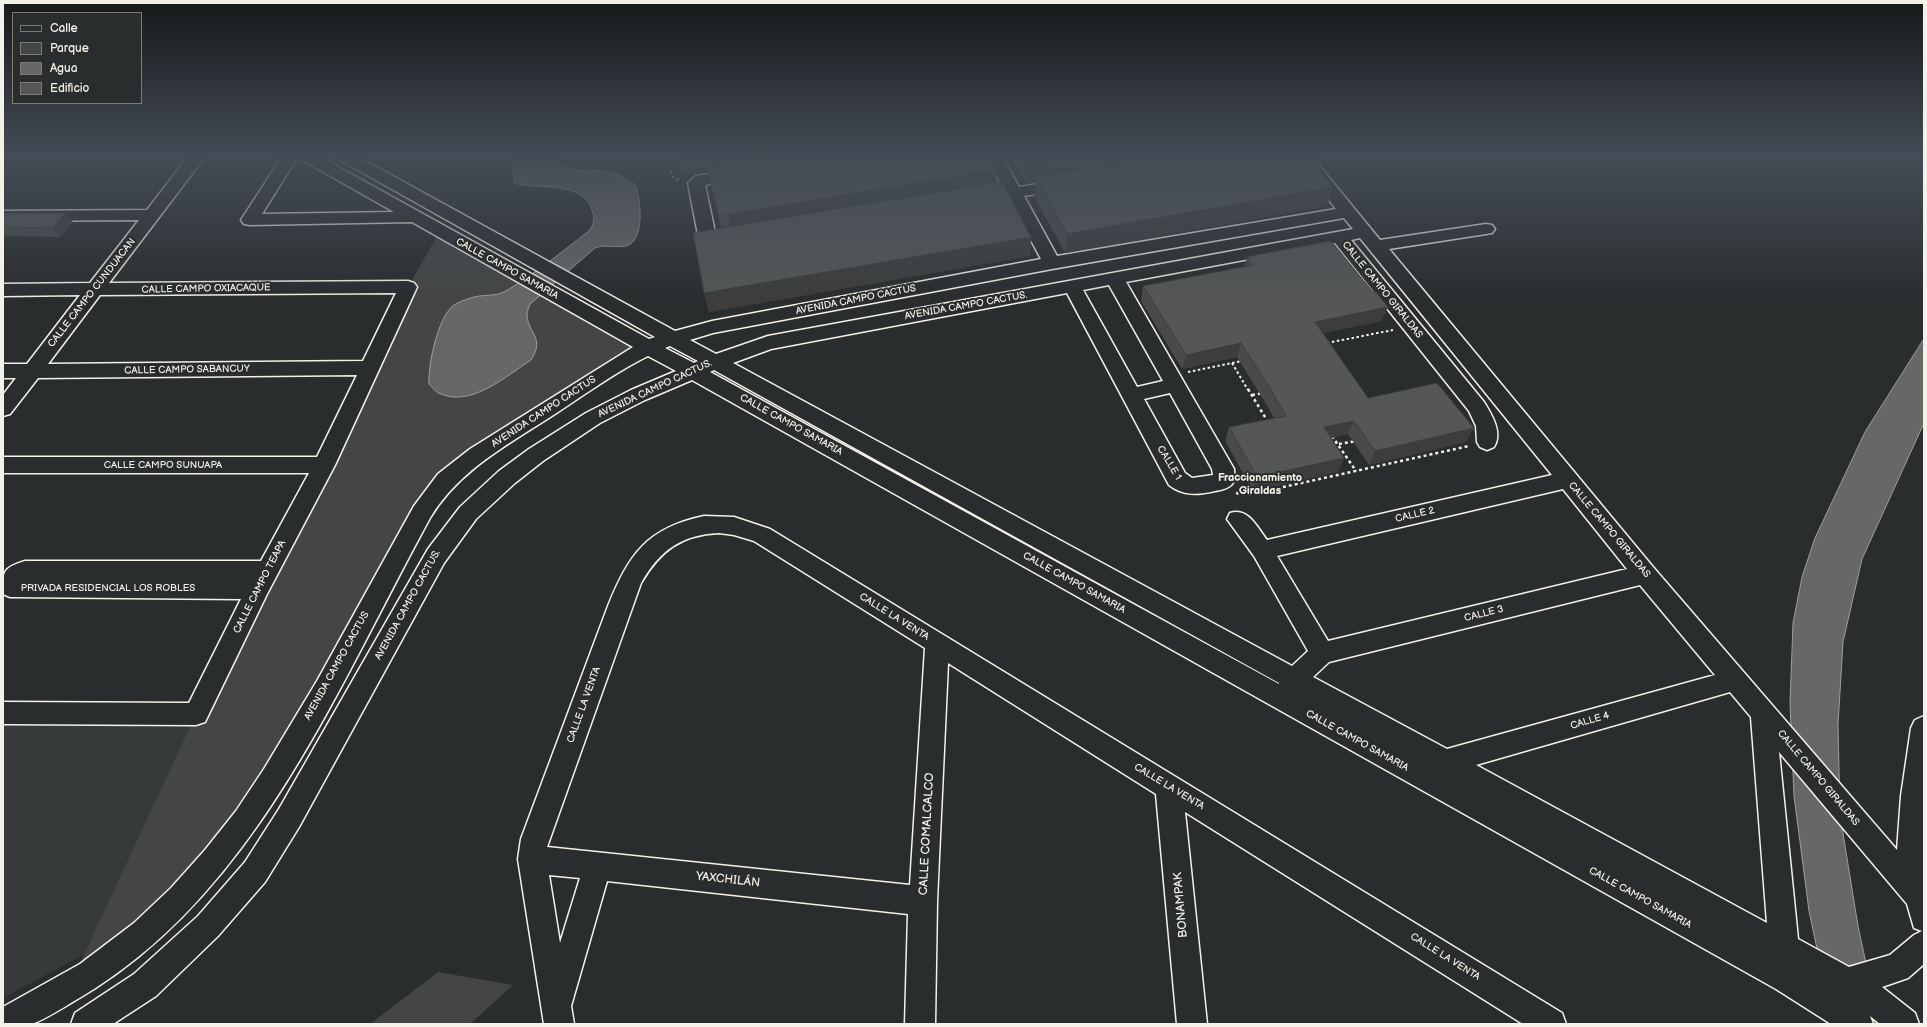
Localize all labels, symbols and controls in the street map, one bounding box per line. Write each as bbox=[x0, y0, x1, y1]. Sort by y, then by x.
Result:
legend bbox=[12, 12, 142, 104]
text: Calle bbox=[50, 21, 78, 36]
text: Parque bbox=[50, 41, 89, 56]
text: Agua bbox=[50, 61, 78, 76]
text: Edificio bbox=[50, 81, 89, 96]
street label: CALLE CAMPO CUNDUACAN bbox=[46, 236, 138, 350]
street label: CALLE CAMPO SAMARIA bbox=[453, 236, 561, 302]
street label: CALLE CAMPO GIRALDAS bbox=[1339, 239, 1425, 341]
street label: CALLE CAMPO OXIACAQUE bbox=[141, 282, 271, 296]
street label: AVENIDA CAMPO CACTUS bbox=[795, 282, 917, 318]
street label: AVENIDA CAMPO CACTUS. bbox=[904, 289, 1028, 323]
street label: AVENIDA CAMPO CACTUS. bbox=[596, 357, 714, 421]
street label: CALLE CAMPO SABANCUY bbox=[124, 363, 250, 377]
street label: AVENIDA CAMPO CACTUS bbox=[489, 374, 599, 450]
street label: CALLE CAMPO SAMARIA bbox=[737, 392, 845, 458]
street label: CALLE 1 bbox=[1154, 444, 1184, 482]
street label: CALLE CAMPO SUNUAPA bbox=[104, 459, 222, 471]
district label: Fraccionamiento Giraldas bbox=[1218, 471, 1302, 497]
street label: CALLE CAMPO GIRALDAS bbox=[1565, 480, 1653, 580]
street label: CALLE 2 bbox=[1394, 505, 1436, 525]
street label: CALLE CAMPO TEAPA bbox=[231, 538, 289, 636]
street label: AVENIDA CAMPO CACTUS. bbox=[373, 548, 443, 662]
street label: CALLE CAMPO SAMARIA bbox=[1020, 550, 1128, 616]
street label: PRIVADA RESIDENCIAL LOS ROBLES bbox=[21, 582, 195, 594]
street label: CALLE LA VENTA bbox=[857, 591, 931, 643]
street label: CALLE 3 bbox=[1463, 603, 1505, 625]
street label: AVENIDA CAMPO CACTUS bbox=[302, 610, 372, 722]
street label: CALLE LA VENTA bbox=[565, 665, 603, 745]
street label: CALLE CAMPO SAMARIA bbox=[1303, 708, 1411, 774]
street label: CALLE 4 bbox=[1569, 710, 1611, 732]
street label: CALLE CAMPO GIRALDAS bbox=[1774, 728, 1862, 828]
street label: CALLE LA VENTA bbox=[1132, 761, 1206, 813]
street label: CALLE COMALCALCO bbox=[917, 772, 937, 896]
street label: CALLE CAMPO SAMARIA bbox=[1586, 865, 1694, 931]
street label: YAXCHILÁN bbox=[695, 869, 761, 891]
street label: BONAMPAK bbox=[1171, 872, 1191, 938]
street label: CALLE LA VENTA bbox=[1408, 931, 1482, 983]

